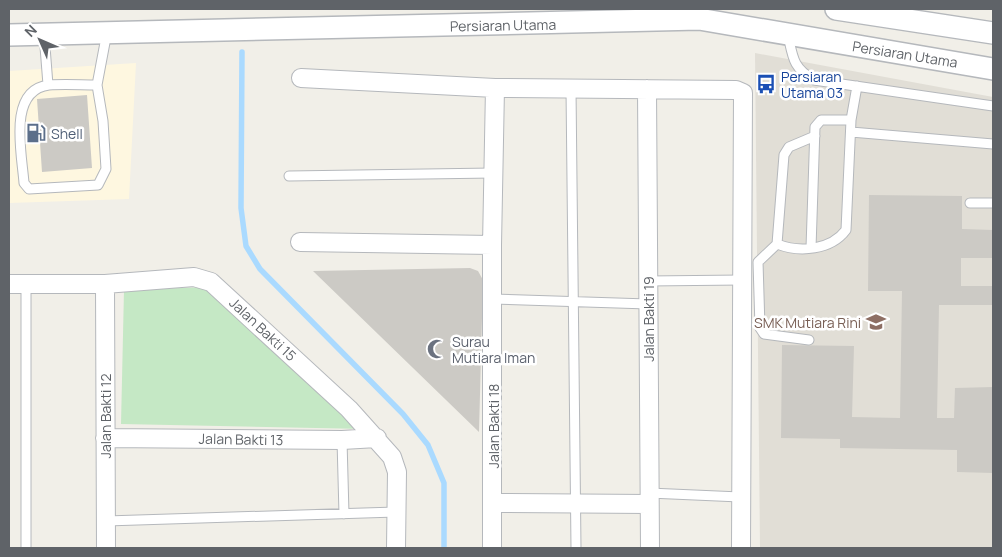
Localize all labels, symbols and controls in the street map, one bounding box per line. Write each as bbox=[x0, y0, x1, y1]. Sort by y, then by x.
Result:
north arrow bbox=[15, 15, 65, 65]
street label: Persiaran Utama bbox=[450, 15, 556, 35]
text: N bbox=[20, 20, 41, 41]
street label: Persiaran Utama bbox=[851, 36, 959, 72]
place label: Persiaran Utama 03 bbox=[781, 67, 843, 102]
bus stop icon: Persiaran Utama 03 bbox=[755, 73, 777, 95]
fuel station icon: Shell bbox=[25, 122, 47, 144]
place label: Shell bbox=[51, 124, 83, 143]
street label: Jalan Bakti 19 bbox=[639, 276, 658, 362]
street label: Jalan Bakti 15 bbox=[225, 293, 301, 365]
school or university icon: SMK Mutiara Rini bbox=[865, 311, 887, 333]
place label: SMK Mutiara Rini bbox=[754, 313, 861, 332]
place label: Surau Mutiara Iman bbox=[452, 332, 535, 367]
mosque icon: Surau Mutiara Iman bbox=[426, 338, 448, 360]
street label: Jalan Bakti 12 bbox=[96, 374, 115, 458]
street label: Jalan Bakti 18 bbox=[484, 384, 503, 469]
street label: Jalan Bakti 13 bbox=[199, 429, 283, 449]

